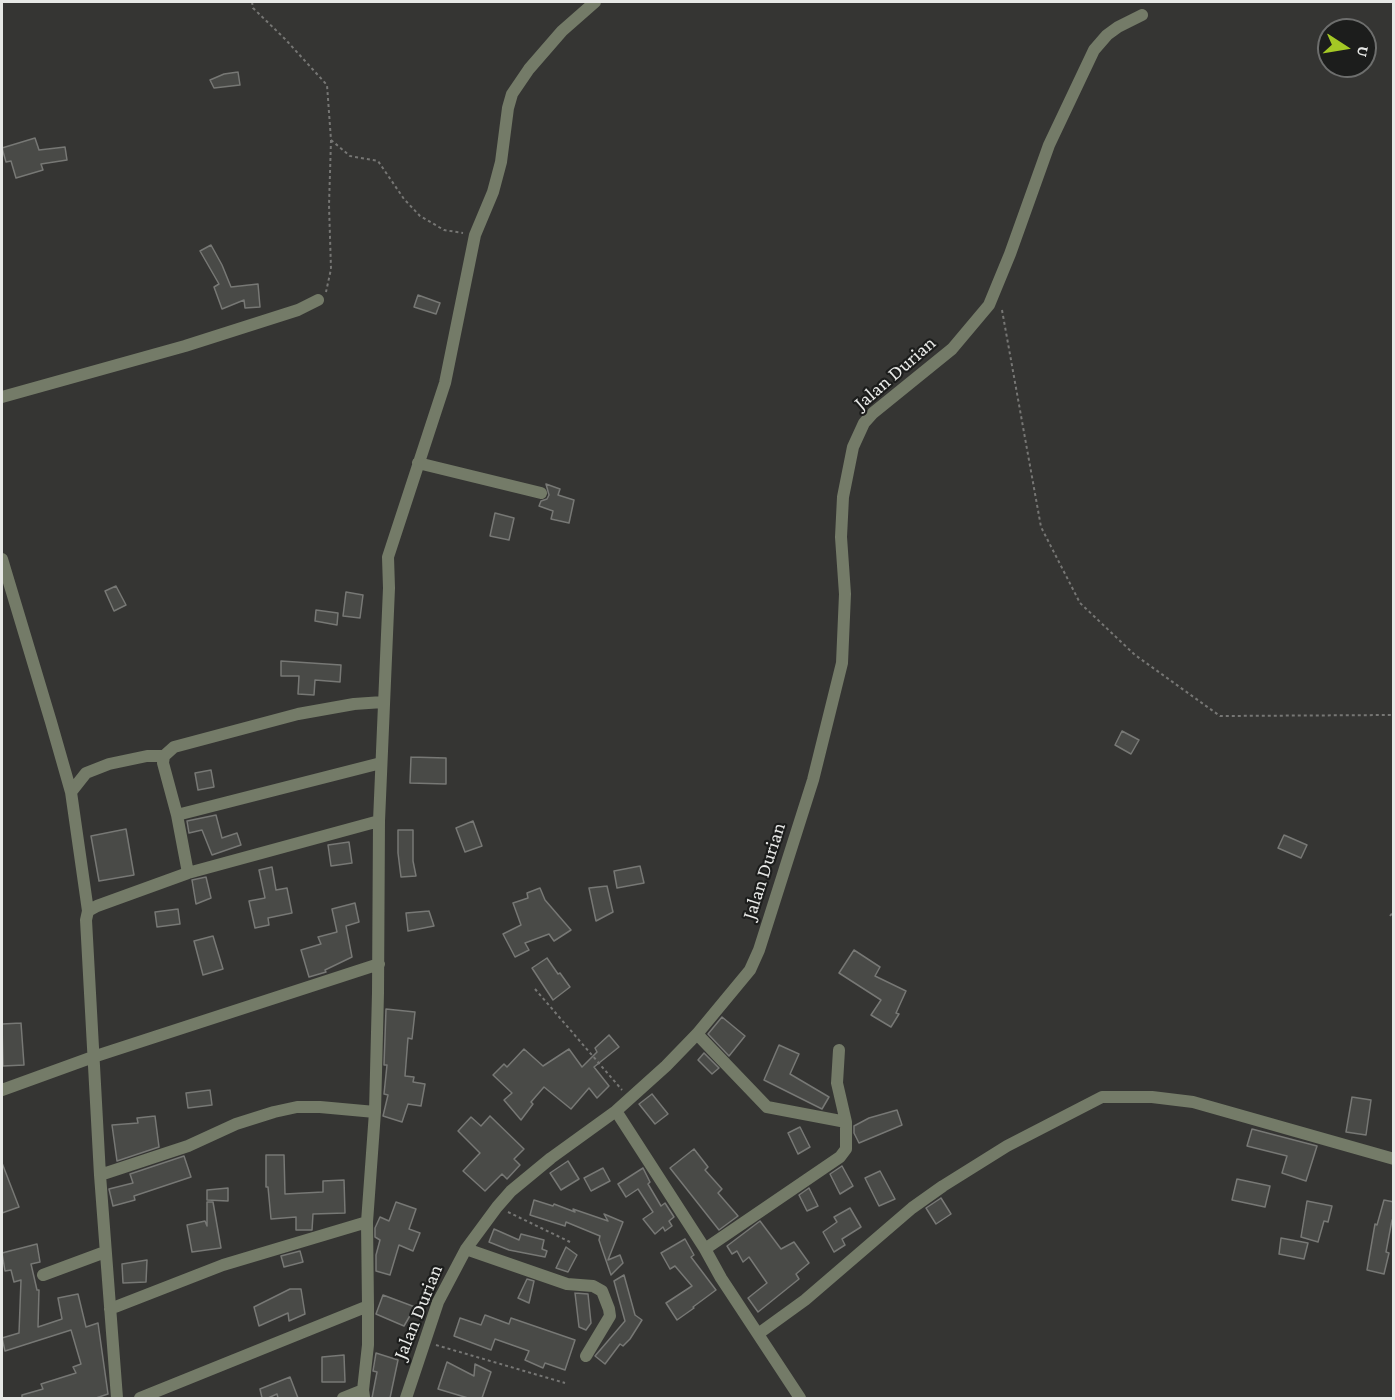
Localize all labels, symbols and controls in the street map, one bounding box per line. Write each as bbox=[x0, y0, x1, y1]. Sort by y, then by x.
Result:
north arrow bbox=[1317, 18, 1377, 78]
text: U bbox=[1354, 44, 1373, 59]
street label: Jalan Durian bbox=[849, 331, 941, 415]
street label: Jalan Durian bbox=[737, 820, 791, 922]
street label: Jalan Durian bbox=[388, 1261, 448, 1363]

